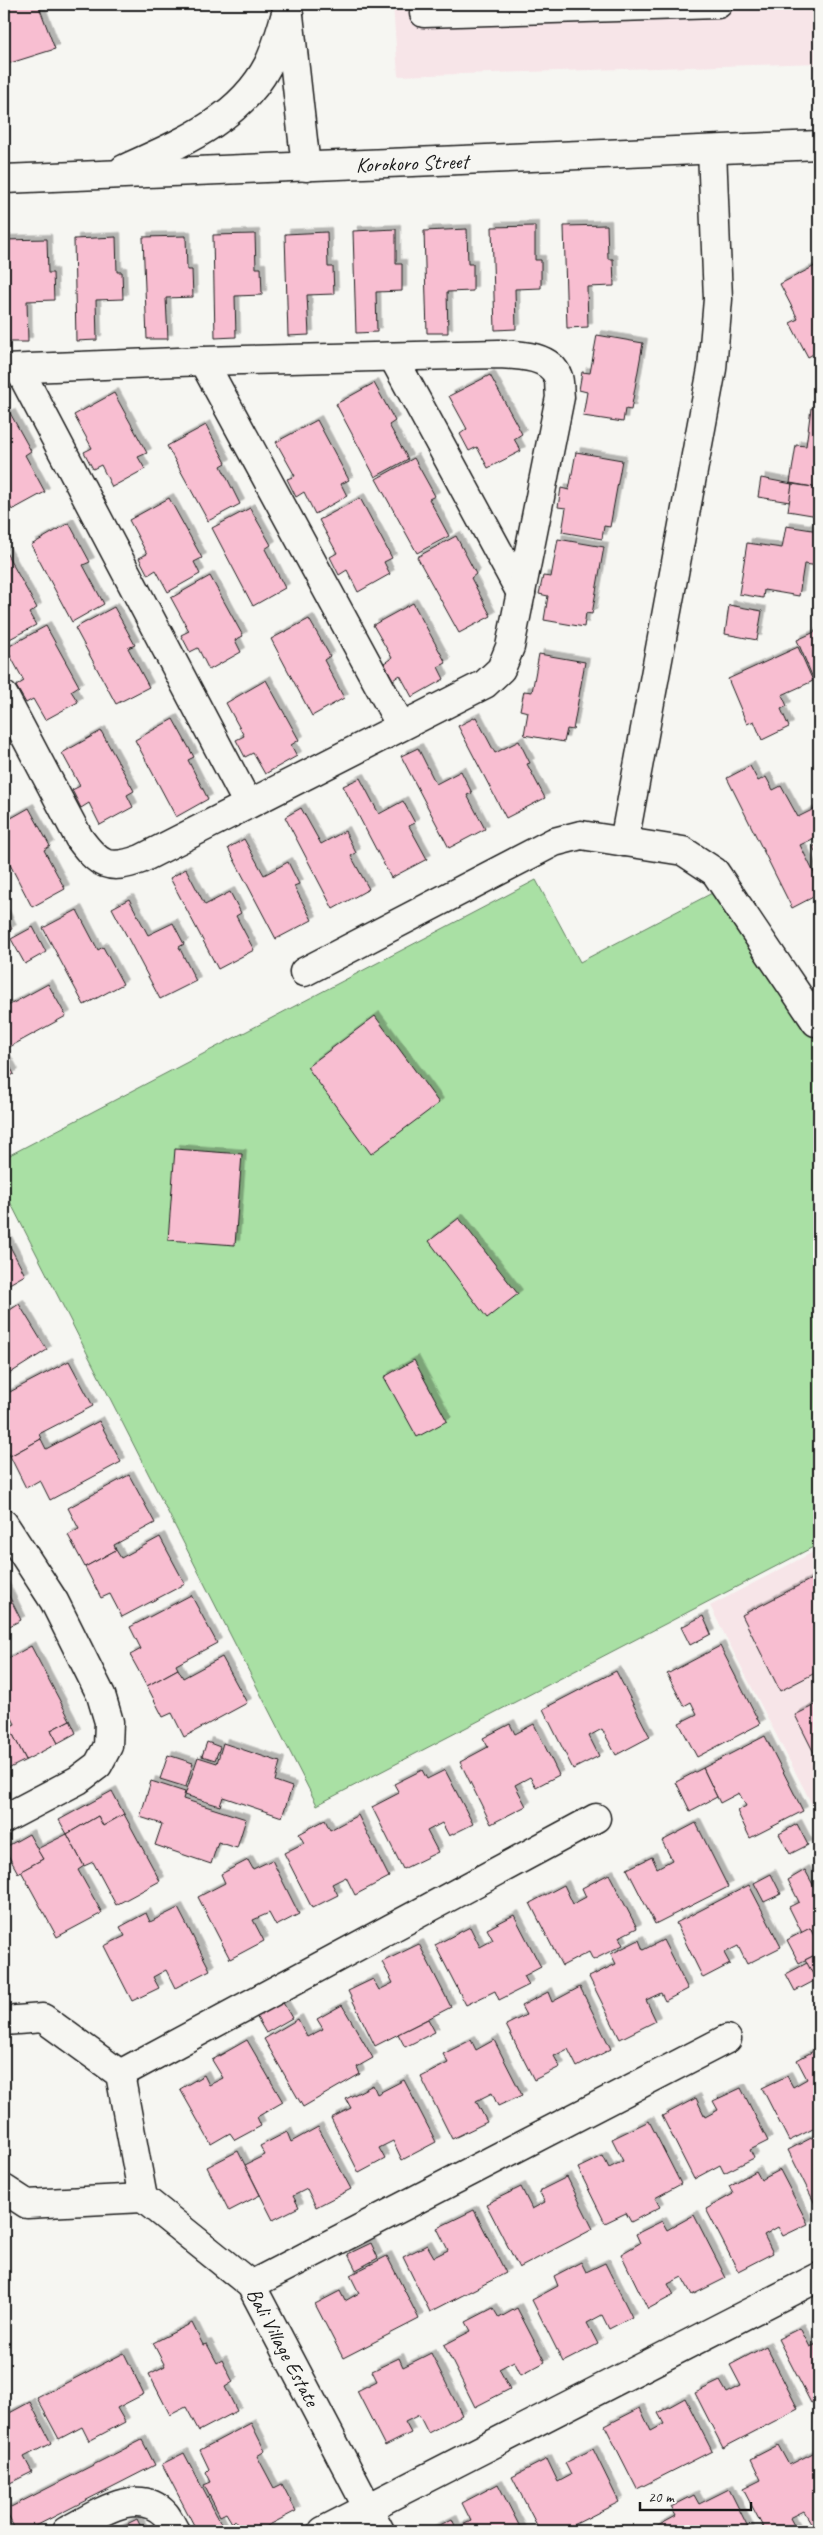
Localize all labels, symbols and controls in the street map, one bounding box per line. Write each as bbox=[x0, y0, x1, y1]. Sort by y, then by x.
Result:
street label: Korokoro Street bbox=[355, 148, 472, 178]
street label: Bali Village Estate bbox=[241, 2283, 326, 2412]
scale bar bbox=[640, 2480, 752, 2512]
text: 20 m bbox=[648, 2488, 675, 2507]

